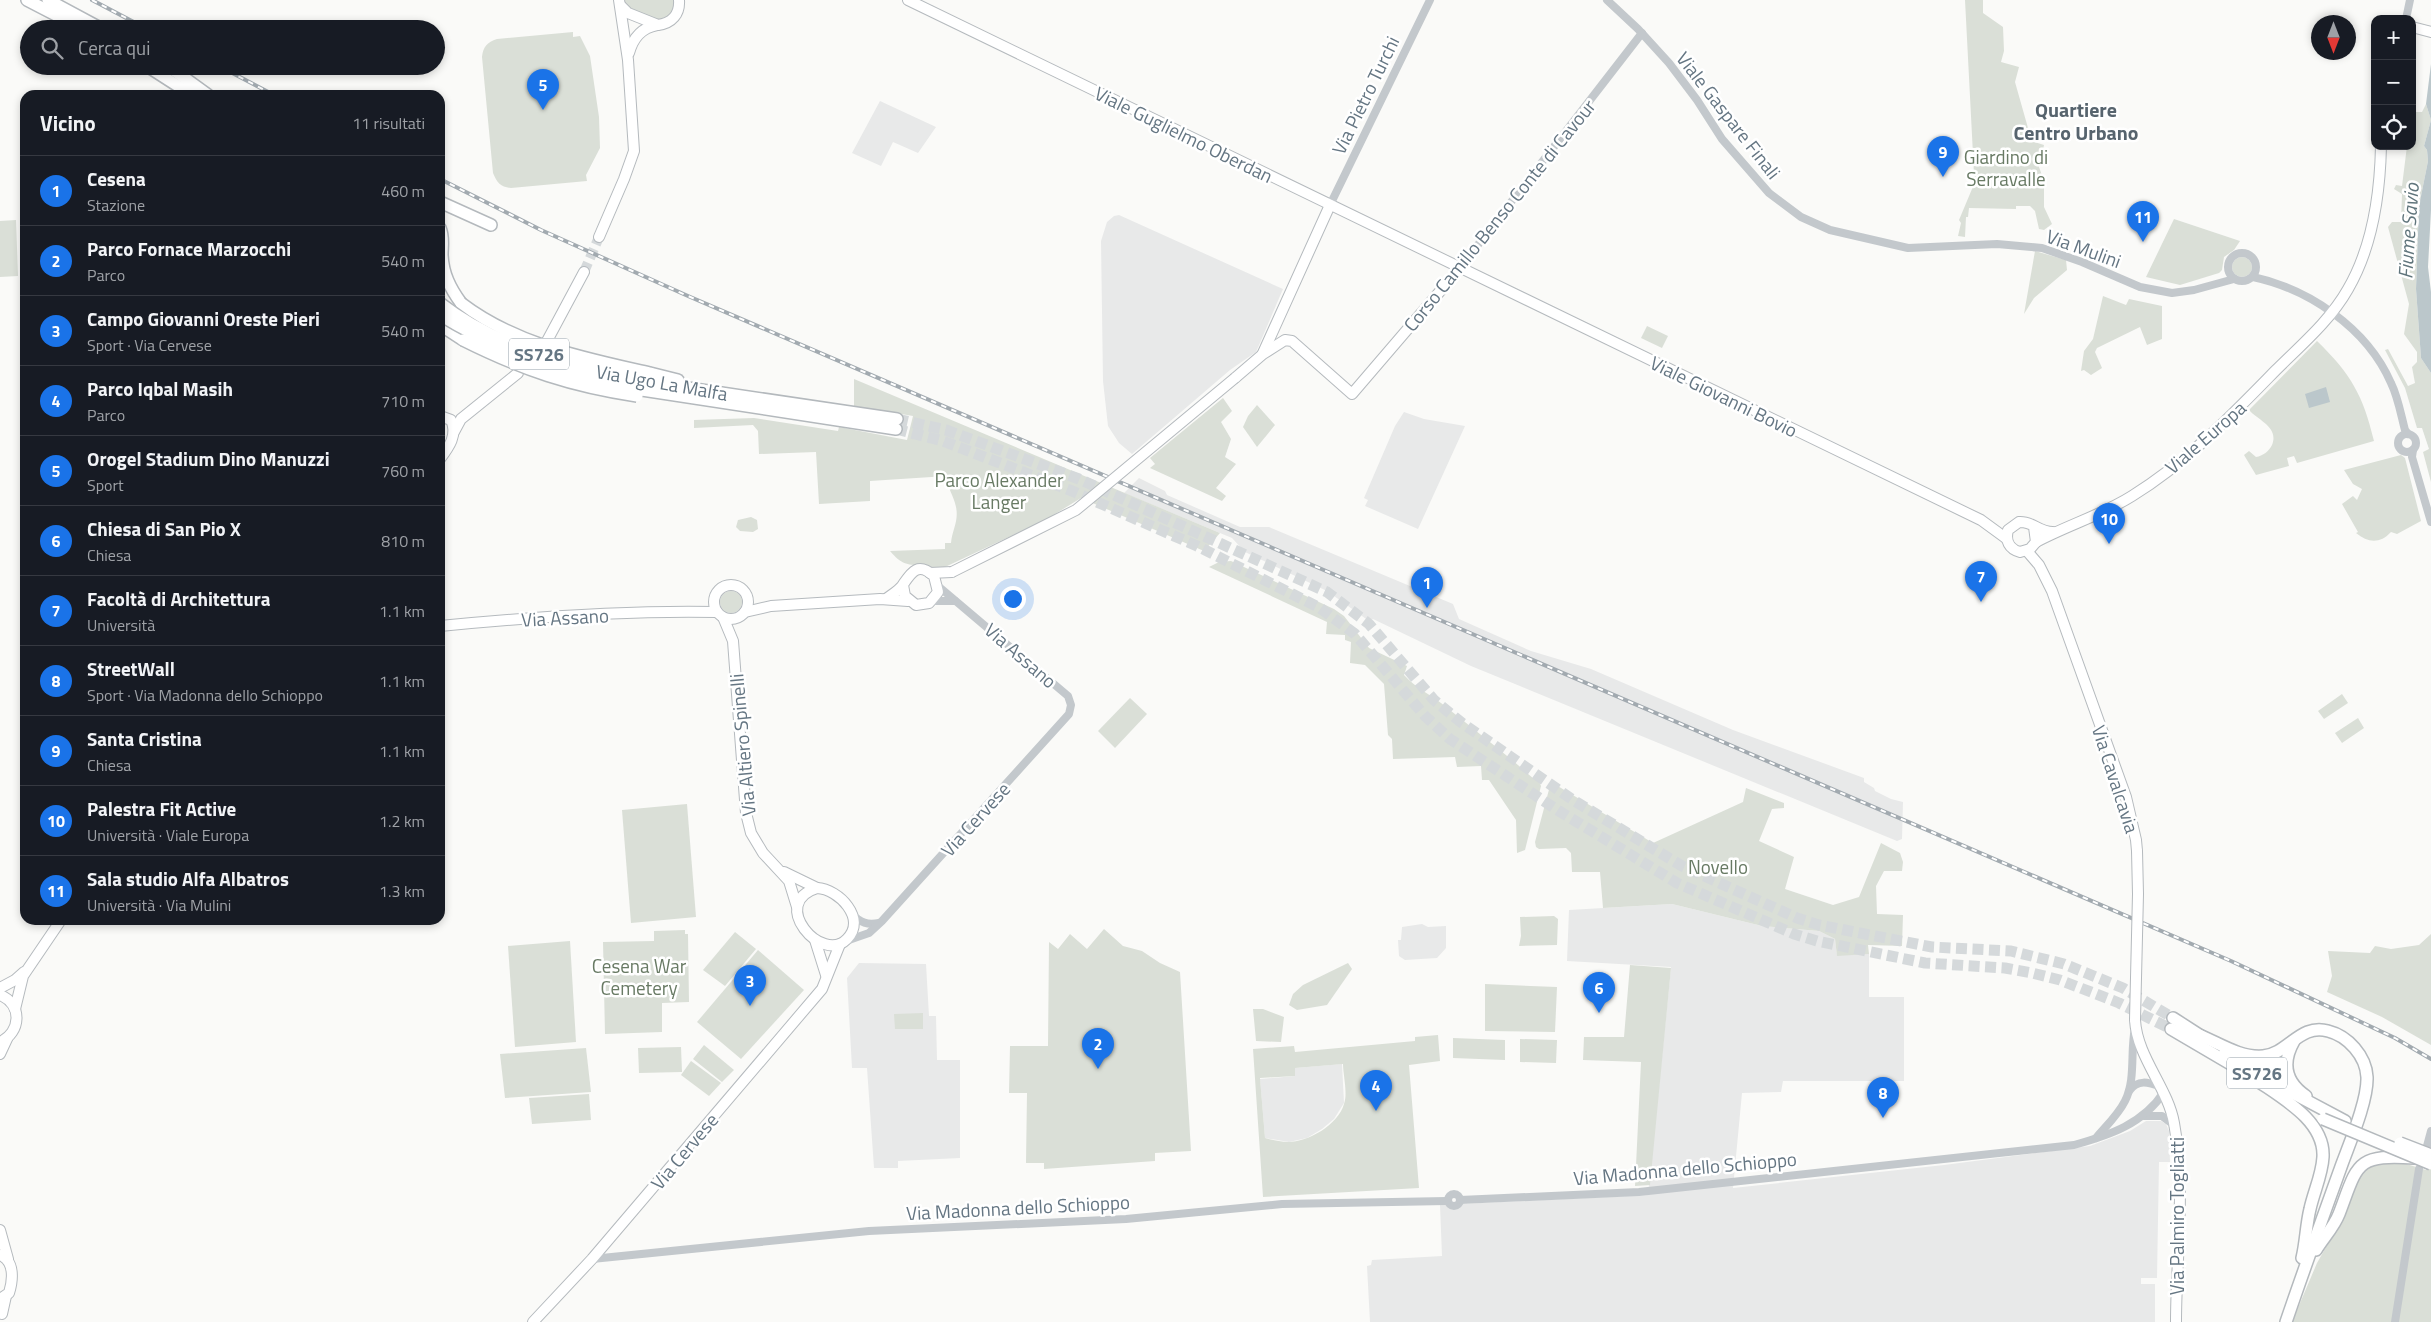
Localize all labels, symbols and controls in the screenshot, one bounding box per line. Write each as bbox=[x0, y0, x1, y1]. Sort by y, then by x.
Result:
north arrow bbox=[2311, 15, 2356, 60]
map controls bbox=[2371, 15, 2416, 150]
button: + bbox=[2371, 15, 2416, 60]
search box bbox=[20, 20, 445, 75]
street label: Via Pietro Turchi bbox=[1324, 31, 1406, 159]
text: Cerca qui bbox=[78, 33, 150, 62]
icon: search bbox=[38, 34, 66, 62]
street label: Viale Gaspare Finali bbox=[1670, 45, 1788, 185]
button: − bbox=[2371, 60, 2416, 105]
pin: 5 bbox=[527, 69, 559, 110]
street label: Viale Guglielmo Oberdan bbox=[1090, 78, 1278, 190]
street label: Corso Camillo Benso Conte di Cavour bbox=[1396, 92, 1602, 338]
district label: Quartiere Centro Urbano bbox=[2014, 94, 2138, 148]
button: locate bbox=[2371, 105, 2416, 150]
text: Vicino bbox=[40, 107, 96, 139]
text: 11 risultati bbox=[352, 111, 425, 135]
pin: 9 bbox=[1927, 136, 1959, 177]
park label: Giardino di Serravalle bbox=[1964, 142, 2048, 193]
text: Cesena bbox=[87, 164, 146, 193]
text: 1 bbox=[52, 179, 60, 203]
text: 460 m bbox=[381, 179, 425, 203]
water label: Fiume Savio bbox=[2389, 181, 2427, 280]
text: Stazione bbox=[87, 193, 145, 217]
pin: 11 bbox=[2127, 201, 2159, 242]
street label: Via Mulini bbox=[2042, 221, 2126, 275]
text: Parco Fornace Marzocchi bbox=[87, 234, 291, 263]
text: 2 bbox=[52, 249, 60, 273]
text: 540 m bbox=[381, 249, 425, 273]
text: Parco bbox=[87, 263, 125, 287]
text: Campo Giovanni Oreste Pieri bbox=[87, 304, 320, 333]
text: 3 bbox=[52, 319, 60, 343]
text: 540 m bbox=[381, 319, 425, 343]
text: Sport · Via Cervese bbox=[87, 333, 212, 357]
road number: SS726 bbox=[509, 338, 569, 369]
street label: Viale Giovanni Bovio bbox=[1645, 348, 1803, 444]
street label: Via Ugo La Malfa bbox=[594, 356, 731, 408]
text: Parco Iqbal Masih bbox=[87, 374, 233, 403]
text: 4 bbox=[52, 389, 60, 413]
text: 710 m bbox=[381, 389, 425, 413]
street label: Viale Europa bbox=[2158, 393, 2252, 481]
text: Parco bbox=[87, 403, 125, 427]
text: Orogel Stadium Dino Manuzzi bbox=[87, 444, 330, 473]
text: 5 bbox=[52, 459, 60, 483]
text: 760 m bbox=[381, 459, 425, 483]
park label: Parco Alexander Langer bbox=[934, 465, 1064, 516]
text: Sport bbox=[87, 473, 124, 497]
pin: 10 bbox=[2093, 503, 2125, 544]
text: Chiesa di San Pio X bbox=[87, 514, 241, 543]
text: 6 bbox=[52, 529, 60, 553]
text: 810 m bbox=[381, 529, 425, 553]
text: Chiesa bbox=[87, 543, 131, 567]
pin: 7 bbox=[1965, 561, 1997, 602]
pin: 1 bbox=[1411, 567, 1443, 608]
text: Facoltà di Architettura bbox=[87, 584, 271, 613]
your location bbox=[1000, 586, 1026, 612]
text: 7 bbox=[52, 599, 60, 623]
text: 1.1 km bbox=[379, 599, 425, 623]
street label: Via Assano bbox=[520, 600, 610, 634]
text: Università bbox=[87, 613, 155, 637]
street label: Via Assano bbox=[978, 615, 1064, 695]
text: StreetWall bbox=[87, 654, 175, 683]
text: 8 bbox=[52, 669, 60, 693]
text: 1.1 km bbox=[379, 669, 425, 693]
street label: Via Altiero Spinelli bbox=[721, 673, 763, 817]
text: Sport · Via Madonna dello Schioppo bbox=[87, 683, 323, 707]
street label: Via Cavalcavia bbox=[2085, 721, 2147, 837]
text: Santa Cristina bbox=[87, 724, 202, 753]
text: 9 bbox=[52, 739, 60, 763]
text: 1.1 km bbox=[379, 739, 425, 763]
text: Chiesa bbox=[87, 753, 131, 777]
street label: Via Cervese bbox=[933, 775, 1017, 863]
text: Palestra Fit Active bbox=[87, 794, 236, 823]
text: 10 bbox=[47, 809, 65, 833]
text: 1.2 km bbox=[379, 809, 425, 833]
text: Università · Viale Europa bbox=[87, 823, 249, 847]
park label: Novello bbox=[1688, 852, 1748, 881]
text: Sala studio Alfa Albatros bbox=[87, 864, 289, 893]
text: 11 bbox=[47, 879, 65, 903]
text: 1.3 km bbox=[379, 879, 425, 903]
text: Università · Via Mulini bbox=[87, 893, 231, 917]
park label: Cesena War Cemetery bbox=[592, 951, 687, 1002]
pin: 3 bbox=[734, 965, 766, 1006]
pin: 6 bbox=[1583, 972, 1615, 1013]
pin: 2 bbox=[1082, 1028, 1114, 1069]
road number: SS726 bbox=[2227, 1058, 2287, 1088]
pin: 4 bbox=[1360, 1070, 1392, 1111]
pin: 8 bbox=[1867, 1077, 1899, 1118]
street label: Via Cervese bbox=[643, 1106, 725, 1196]
street label: Via Palmiro Togliatti bbox=[2162, 1137, 2191, 1295]
street label: Via Madonna dello Schioppo bbox=[1572, 1144, 1798, 1192]
street label: Via Madonna dello Schioppo bbox=[905, 1187, 1131, 1227]

